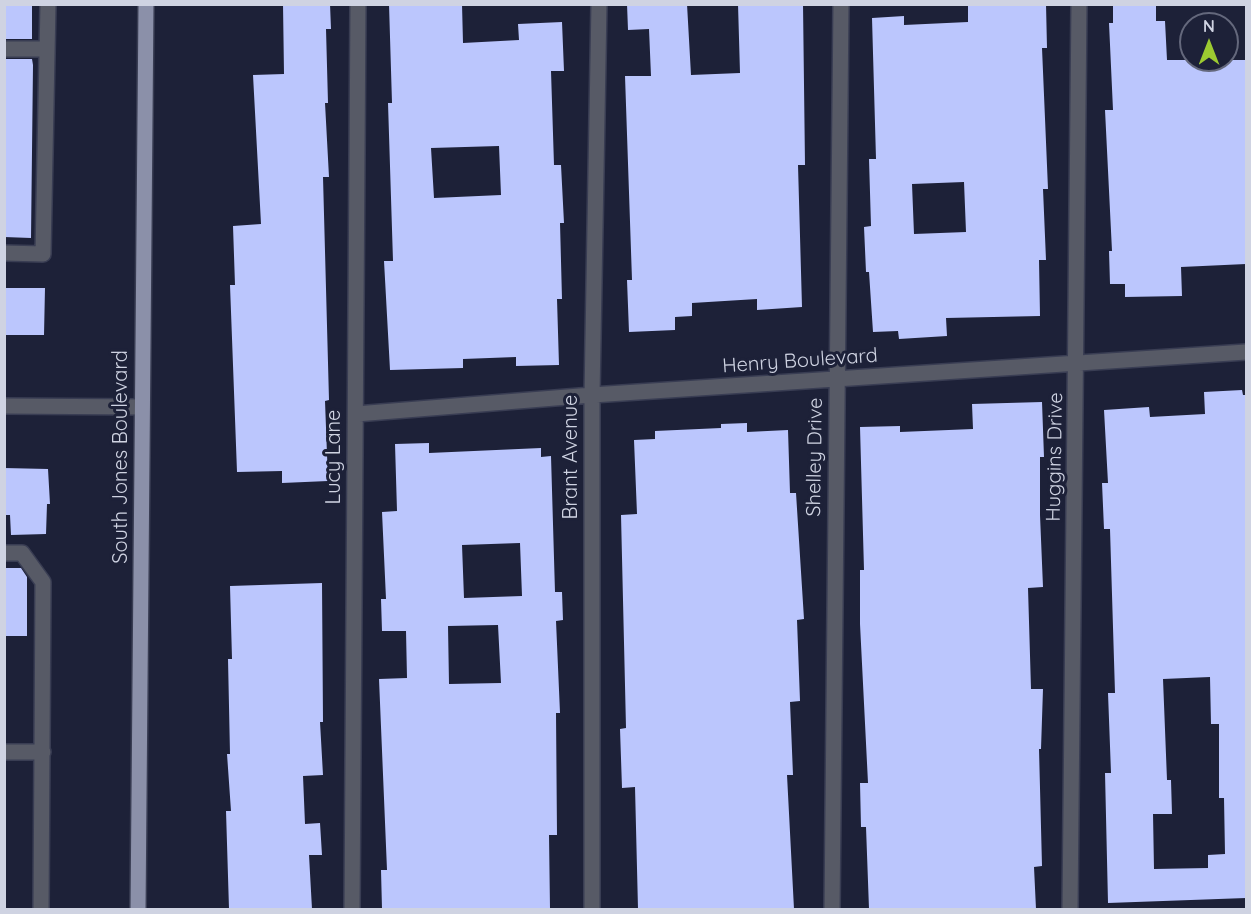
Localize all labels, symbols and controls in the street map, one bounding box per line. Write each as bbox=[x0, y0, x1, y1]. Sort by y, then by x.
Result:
north arrow bbox=[1179, 12, 1239, 72]
text: N bbox=[1203, 16, 1215, 36]
street label: Henry Boulevard bbox=[721, 344, 879, 378]
street label: South Jones Boulevard bbox=[109, 350, 133, 564]
street label: Huggins Drive bbox=[1042, 392, 1068, 522]
street label: Brant Avenue bbox=[559, 395, 583, 519]
street label: Shelley Drive bbox=[802, 397, 828, 517]
street label: Lucy Lane bbox=[322, 410, 346, 504]

